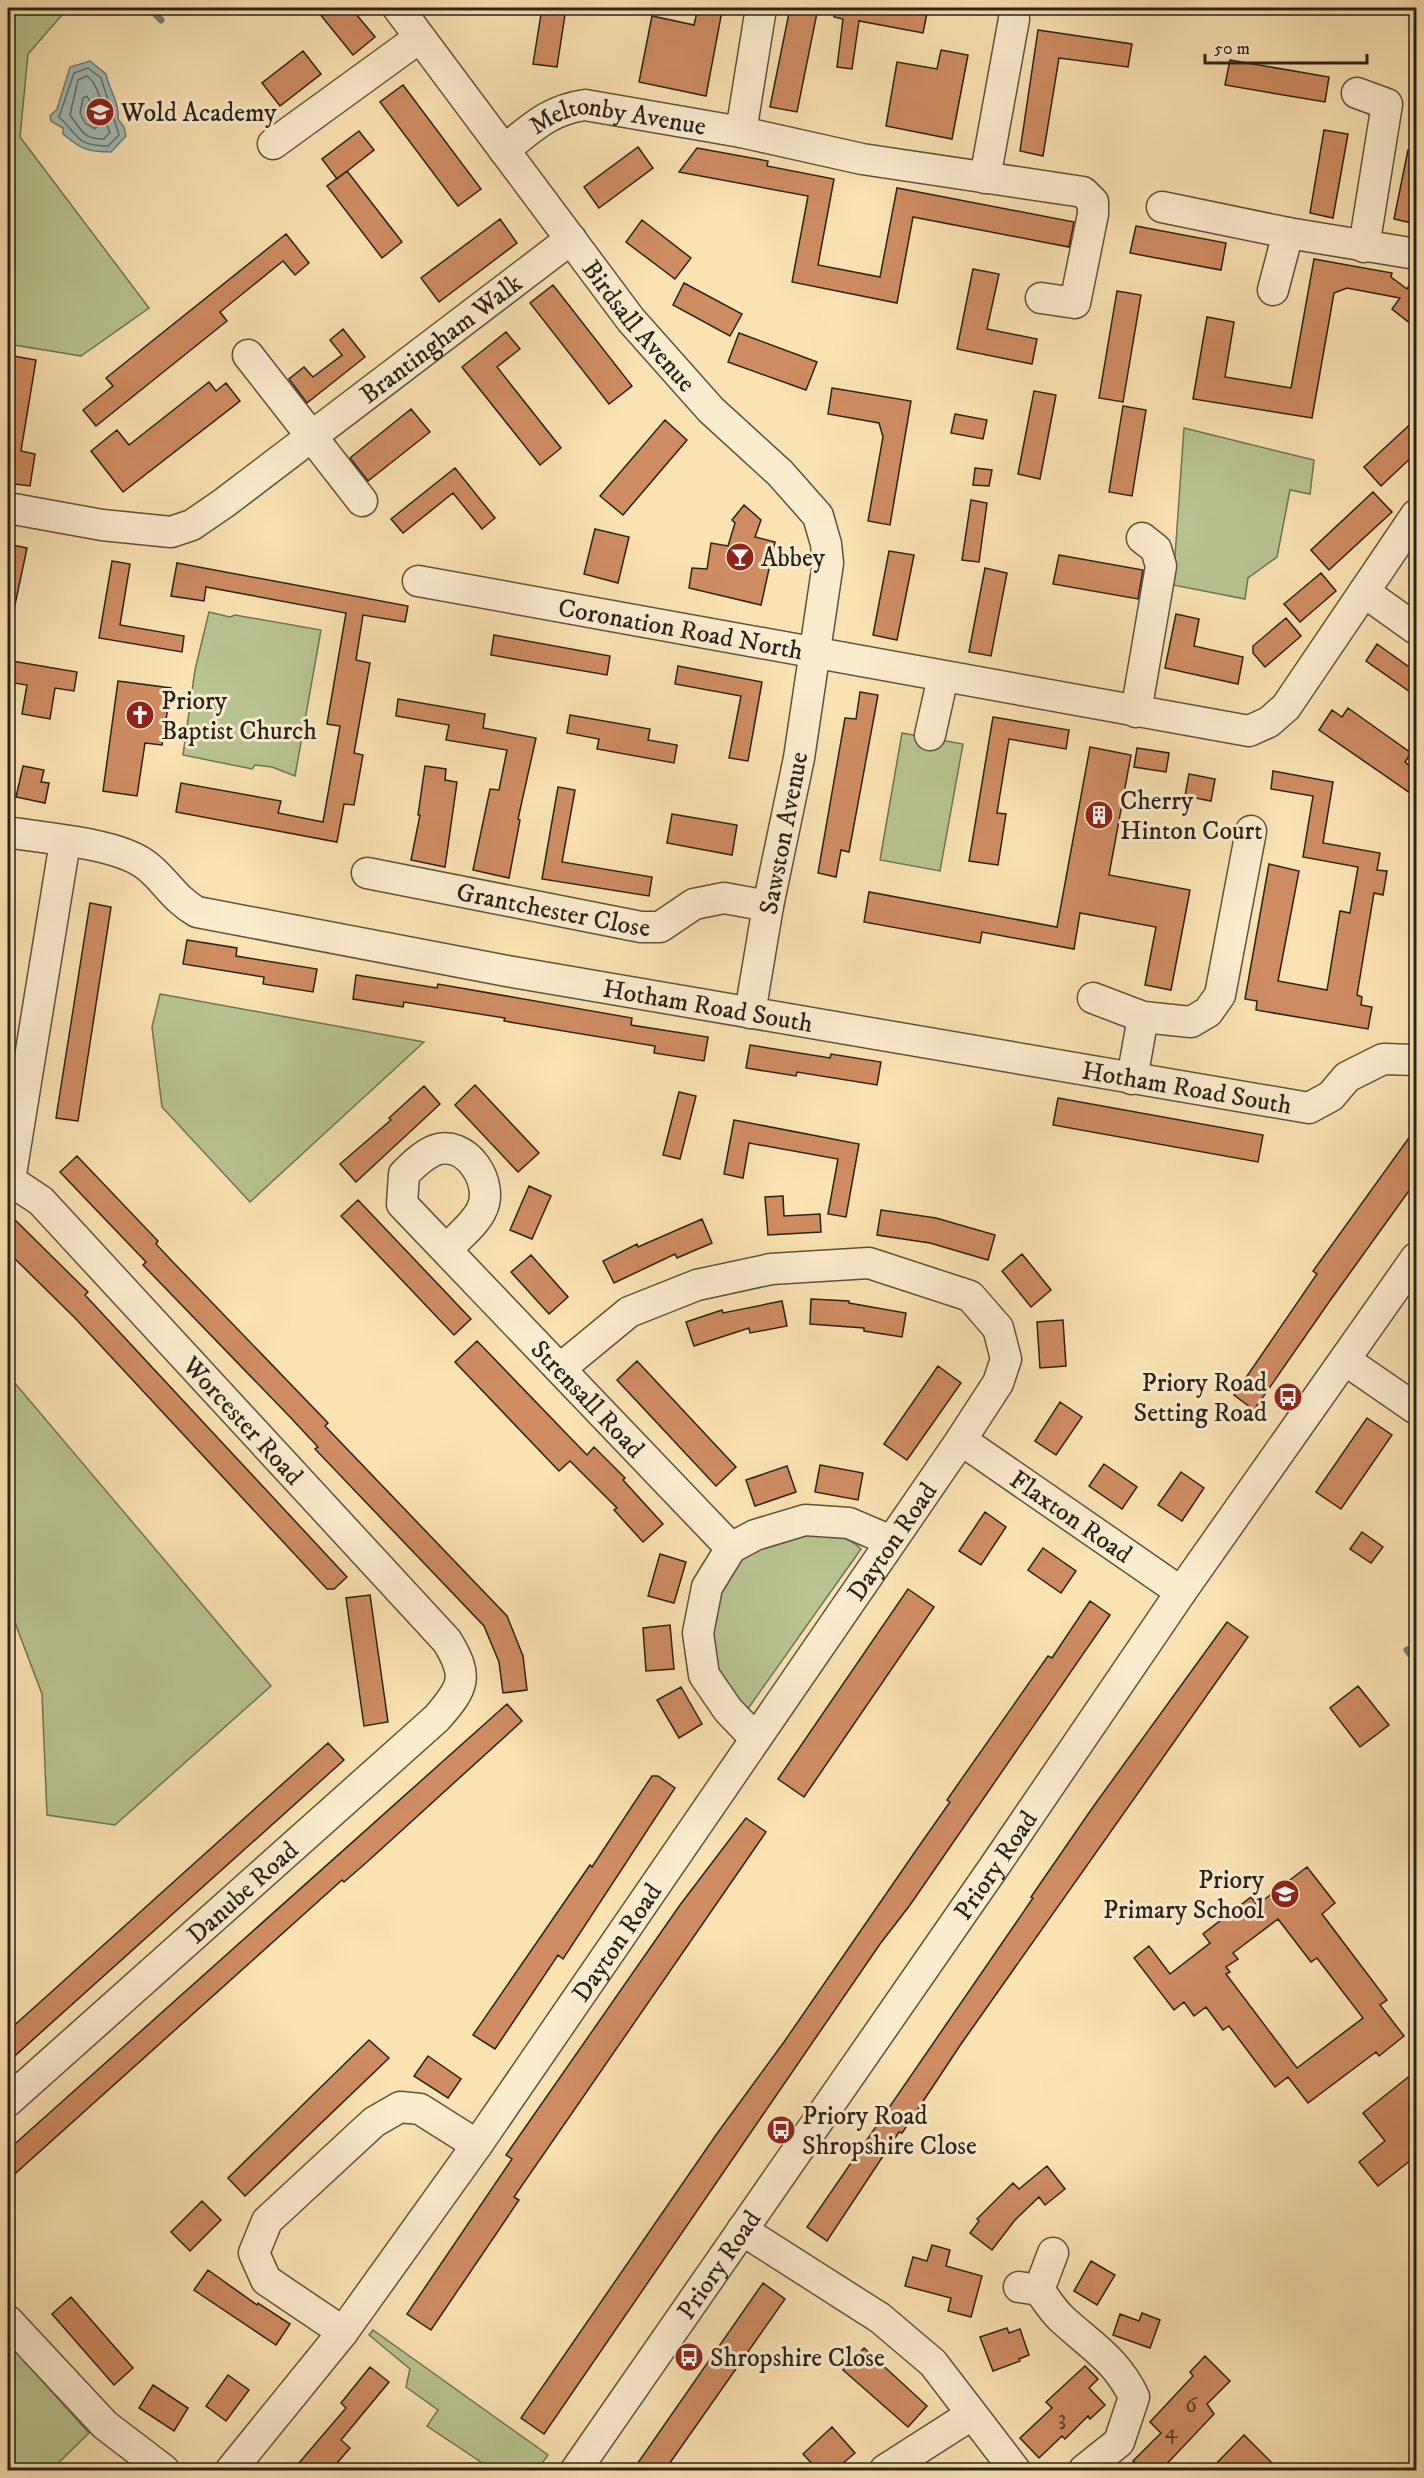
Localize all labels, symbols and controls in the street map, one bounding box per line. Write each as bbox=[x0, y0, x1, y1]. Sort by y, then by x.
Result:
scale bar bbox=[1205, 27, 1367, 65]
text: 50 m bbox=[1214, 38, 1250, 60]
street label: Meltonby Avenue bbox=[523, 90, 708, 144]
school or university icon: Wold Academy bbox=[84, 96, 116, 128]
place label: Wold Academy bbox=[120, 97, 277, 130]
street label: Birdsall Avenue bbox=[574, 254, 702, 400]
street label: Brantingham Walk bbox=[354, 267, 529, 412]
bar icon: Abbey bbox=[724, 541, 756, 573]
place label: Abbey bbox=[761, 542, 826, 575]
street label: Coronation Road North bbox=[555, 592, 806, 668]
place label: Priory Baptist Church bbox=[161, 685, 317, 748]
church icon: Priory Baptist Church bbox=[124, 699, 156, 731]
street label: Sawston Avenue bbox=[753, 749, 816, 917]
place label: Cherry Hinton Court bbox=[1120, 785, 1263, 848]
building icon: Cherry Hinton Court bbox=[1083, 799, 1115, 831]
street label: Grantchester Close bbox=[454, 876, 650, 945]
street label: Hotham Road South bbox=[600, 973, 816, 1041]
street label: Hotham Road South bbox=[1079, 1054, 1295, 1123]
street label: Strensall Road bbox=[523, 1334, 651, 1466]
street label: Worcester Road bbox=[174, 1349, 310, 1493]
place label: Priory Road Setting Road bbox=[1134, 1367, 1267, 1430]
bus stop icon: Priory Road Setting Road bbox=[1272, 1381, 1304, 1413]
street label: Flaxton Road bbox=[1003, 1464, 1138, 1571]
street label: Dayton Road bbox=[840, 1477, 945, 1608]
street label: Priory Road bbox=[947, 1805, 1045, 1927]
street label: Danube Road bbox=[180, 1834, 306, 1952]
place label: Priory Primary School bbox=[1103, 1864, 1265, 1927]
street label: Dayton Road bbox=[565, 1877, 670, 2009]
school or university icon: Priory Primary School bbox=[1269, 1878, 1301, 1910]
place label: Priory Road Shropshire Close bbox=[802, 2100, 977, 2163]
bus stop icon: Priory Road Shropshire Close bbox=[765, 2114, 797, 2146]
street label: Priory Road bbox=[670, 2204, 769, 2326]
bus stop icon: Shropshire Close bbox=[673, 2341, 705, 2373]
place label: Shropshire Close bbox=[710, 2342, 885, 2375]
house number: 6 bbox=[1185, 2392, 1198, 2419]
house number: 3 bbox=[1058, 2405, 1066, 2432]
house number: 4 bbox=[1165, 2418, 1179, 2445]

